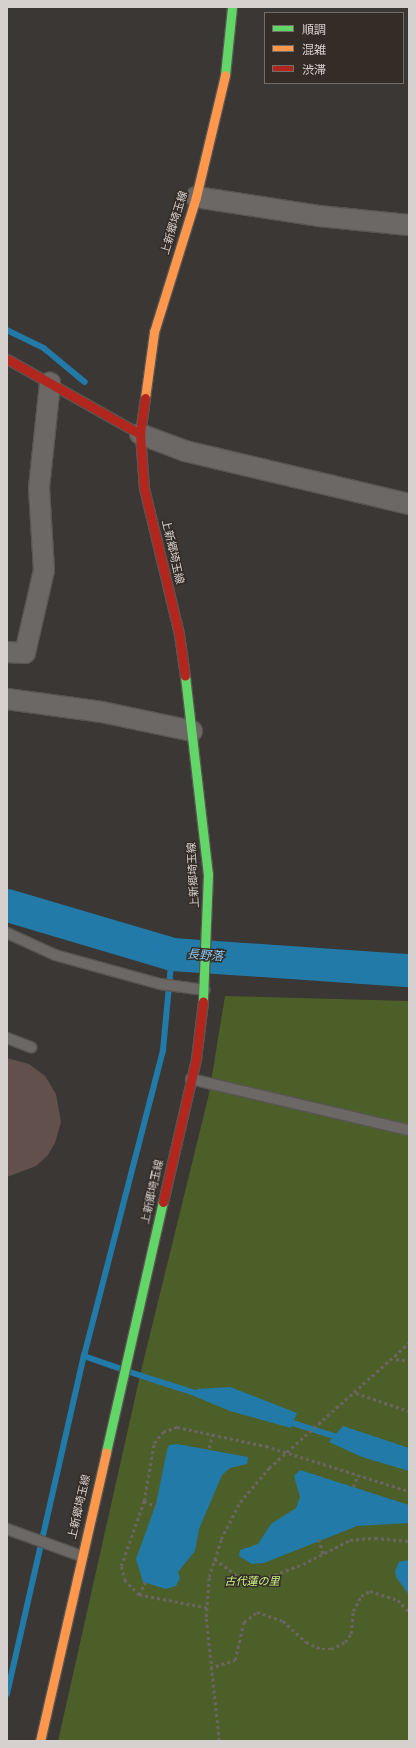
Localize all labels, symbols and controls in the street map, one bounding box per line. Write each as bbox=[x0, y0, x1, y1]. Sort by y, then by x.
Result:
legend bbox=[264, 12, 404, 84]
text: 順調 bbox=[302, 23, 326, 37]
text: 混雑 bbox=[302, 43, 326, 57]
text: 渋滞 bbox=[302, 63, 326, 77]
street label: 上新郷埼玉線 bbox=[159, 190, 191, 256]
street label: 上新郷埼玉線 bbox=[158, 518, 186, 586]
street label: 上新郷埼玉線 bbox=[186, 842, 202, 908]
water label: 長野落 bbox=[187, 948, 223, 964]
street label: 上新郷埼玉線 bbox=[139, 1158, 167, 1226]
street label: 上新郷埼玉線 bbox=[66, 1473, 94, 1541]
park label: 古代蓮の里 bbox=[225, 1575, 279, 1589]

